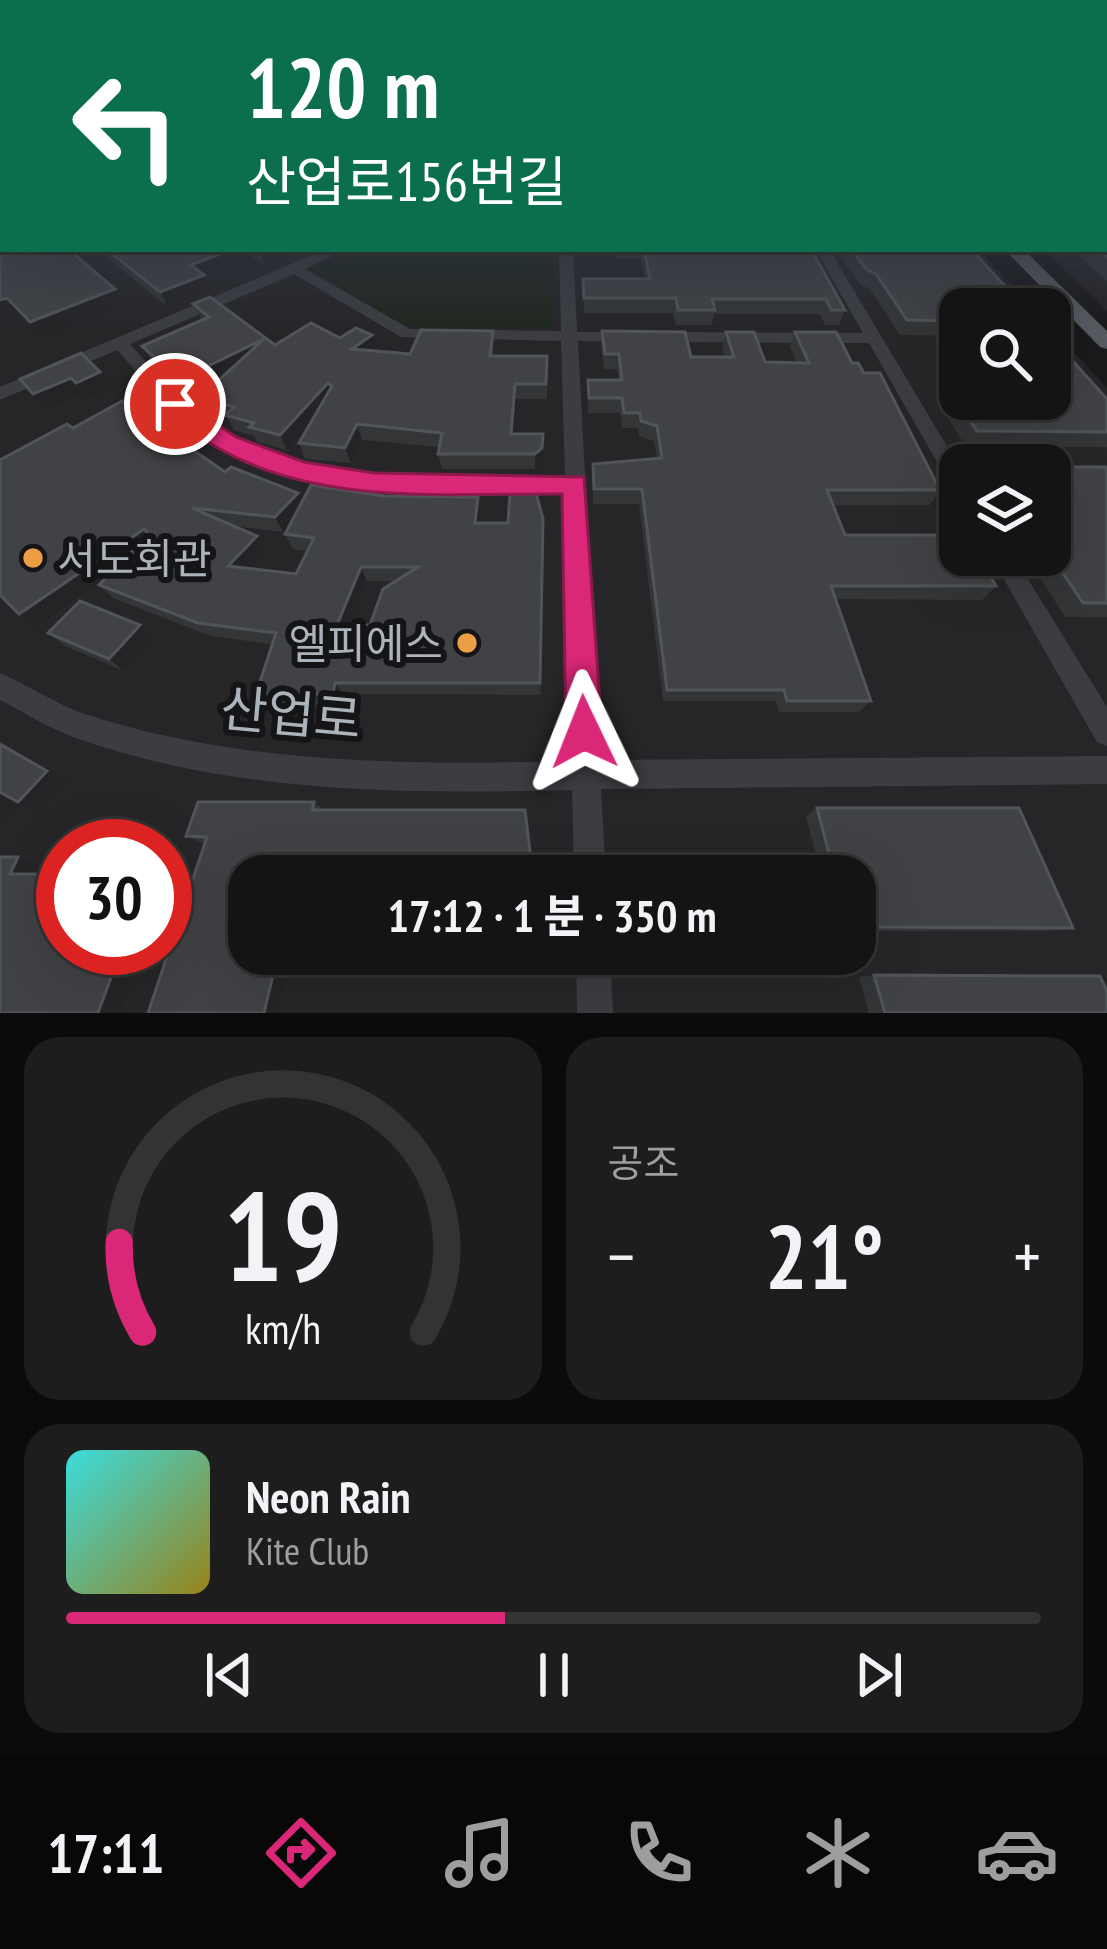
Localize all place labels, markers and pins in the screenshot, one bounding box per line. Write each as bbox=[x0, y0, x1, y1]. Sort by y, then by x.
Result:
pin bbox=[124, 353, 226, 455]
place label: 서도회관 bbox=[57, 531, 212, 586]
marker: 서도회관 bbox=[20, 545, 46, 571]
place label: 엘피에스 bbox=[288, 616, 443, 671]
marker: 엘피에스 bbox=[454, 630, 480, 656]

